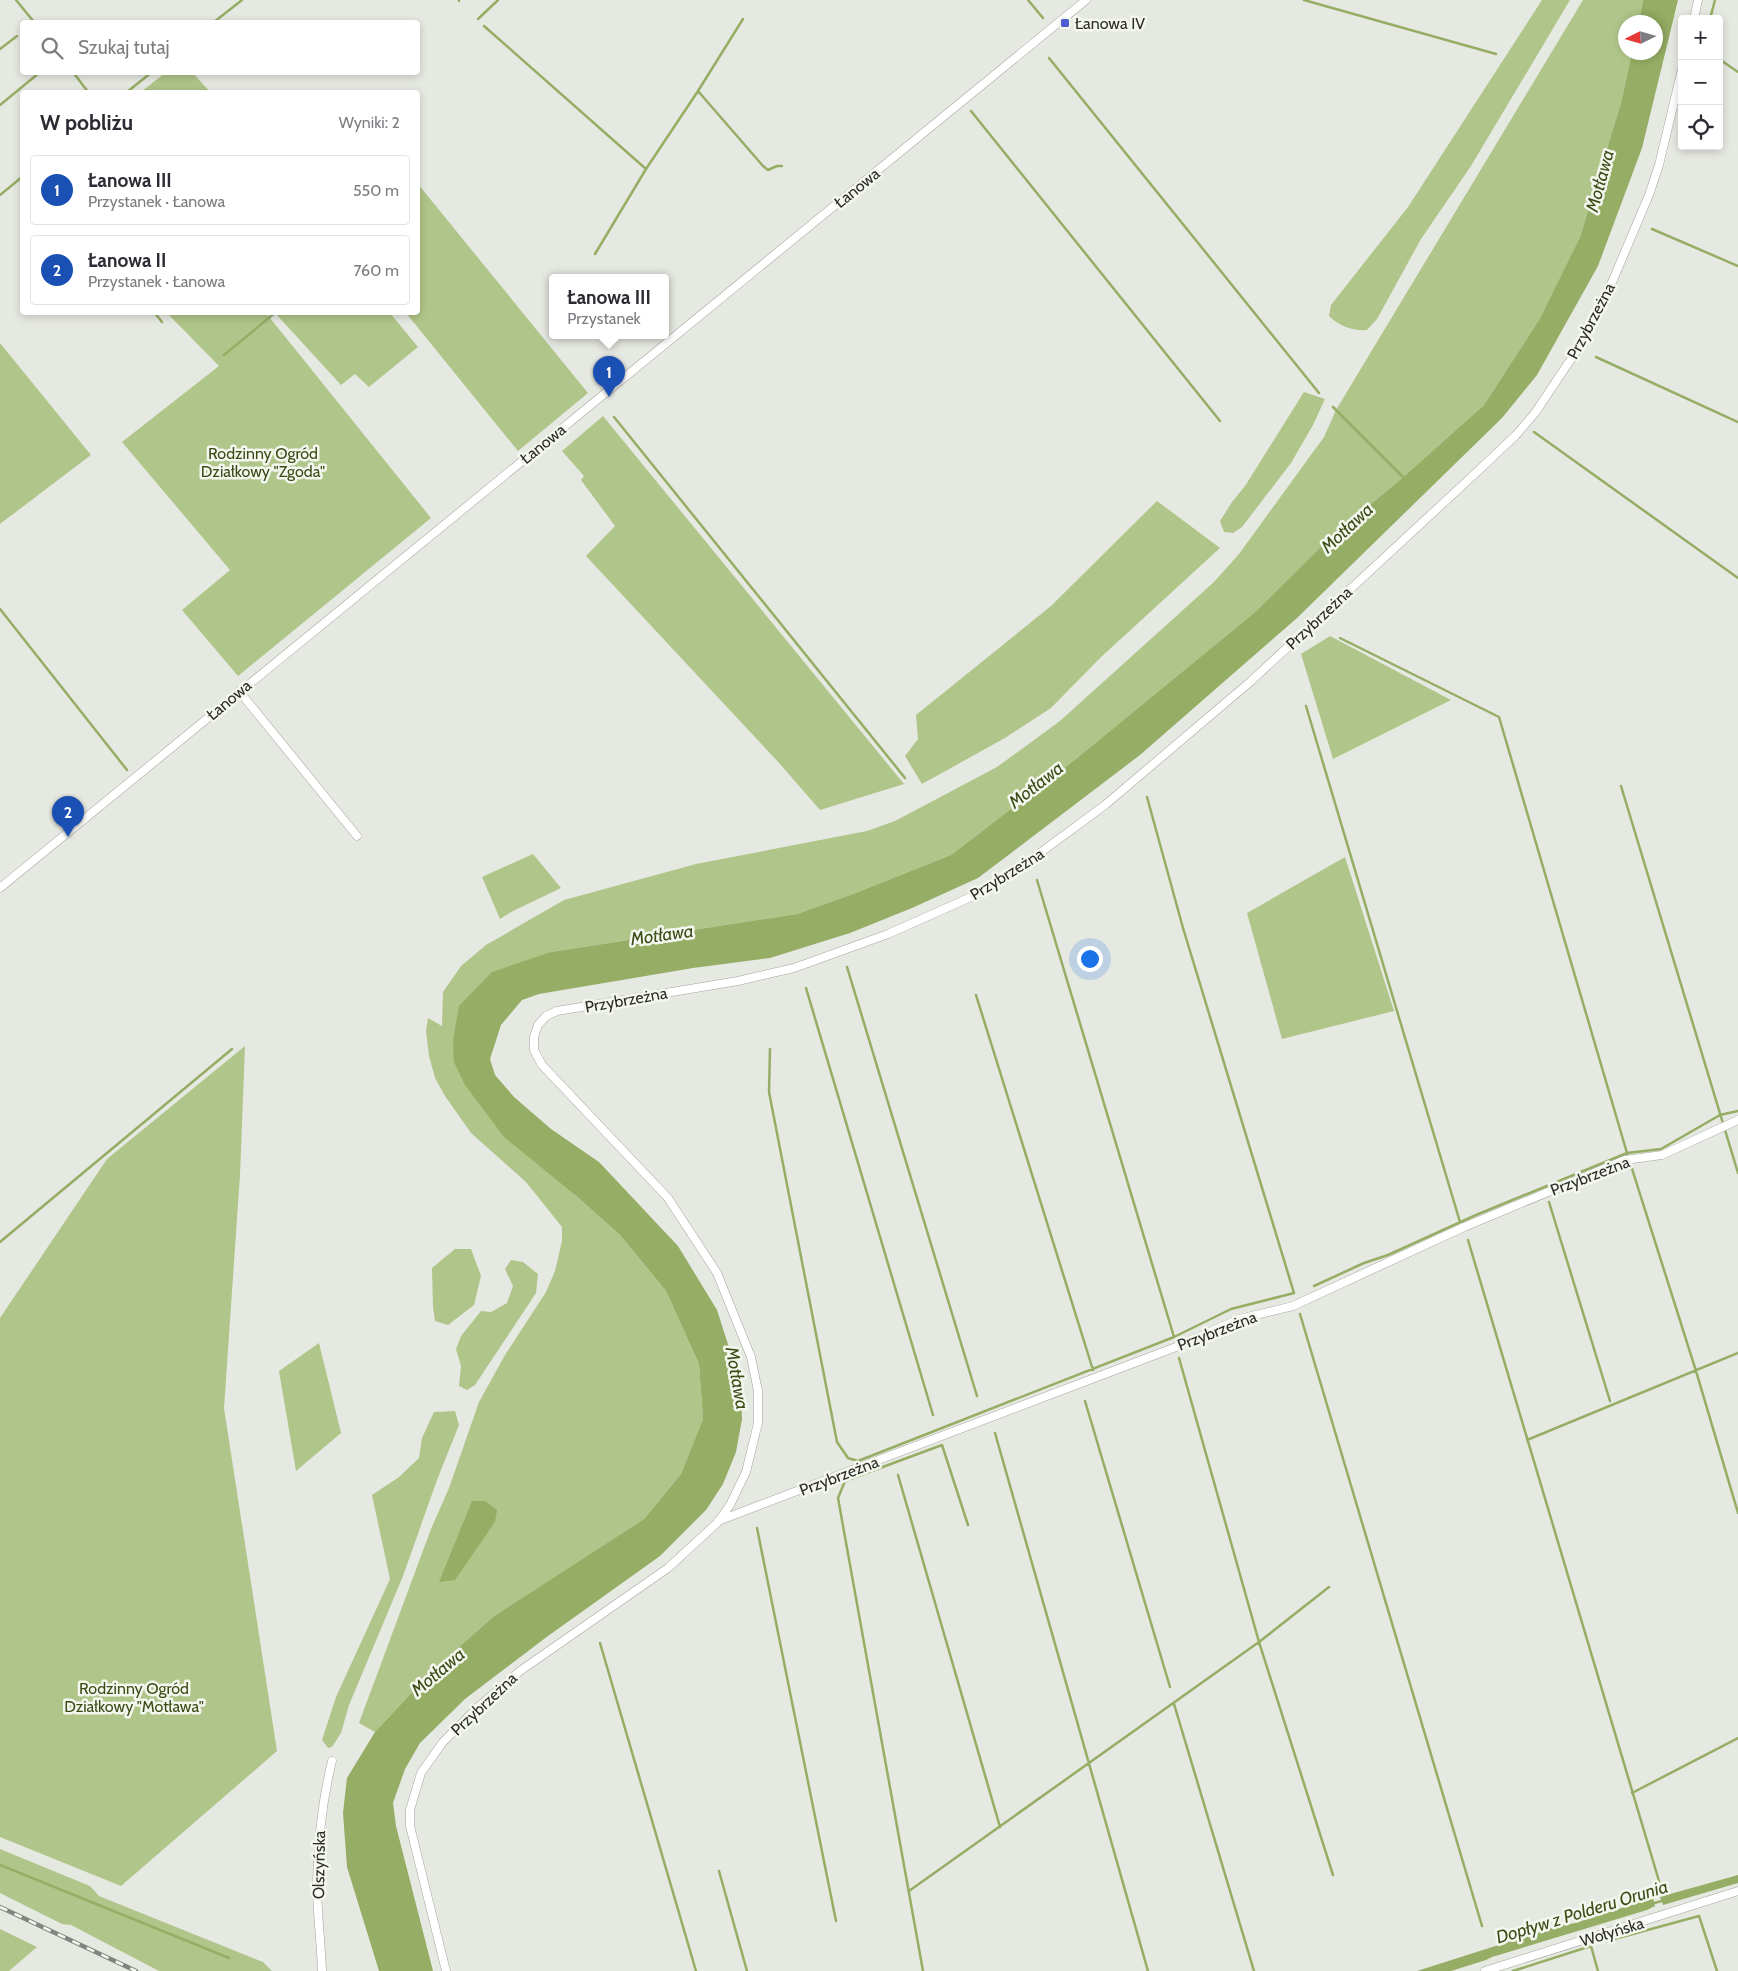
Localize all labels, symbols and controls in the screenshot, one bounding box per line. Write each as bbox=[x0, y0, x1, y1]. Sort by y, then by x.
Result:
place label: Łanowa IV bbox=[1075, 14, 1145, 33]
north arrow bbox=[1618, 15, 1663, 60]
map controls bbox=[1678, 15, 1723, 150]
button: + bbox=[1678, 15, 1723, 60]
marker: Łanowa IV bbox=[1059, 17, 1071, 29]
search box bbox=[20, 20, 420, 75]
icon: search bbox=[38, 34, 66, 62]
text: Szukaj tutaj bbox=[78, 36, 170, 59]
button: − bbox=[1678, 60, 1723, 105]
button: locate bbox=[1678, 105, 1723, 150]
text: W pobliżu bbox=[40, 110, 133, 135]
text: Wyniki: 2 bbox=[339, 113, 400, 132]
water label: Motława bbox=[1581, 148, 1619, 215]
street label: Łanowa bbox=[831, 164, 884, 212]
text: Łanowa III bbox=[88, 169, 172, 192]
text: 1 bbox=[54, 181, 60, 200]
text: 550 m bbox=[353, 181, 399, 200]
text: Przystanek · Łanowa bbox=[88, 192, 225, 211]
text: Łanowa II bbox=[88, 249, 166, 272]
text: 2 bbox=[53, 261, 61, 280]
text: 760 m bbox=[353, 261, 399, 280]
text: Przystanek · Łanowa bbox=[88, 272, 225, 291]
popup bbox=[549, 274, 669, 339]
street label: Przybrzeżna bbox=[1563, 279, 1619, 362]
text: Łanowa III bbox=[567, 286, 651, 309]
text: Przystanek bbox=[567, 309, 641, 328]
pin: 1 bbox=[593, 356, 625, 397]
street label: Łanowa bbox=[517, 420, 570, 468]
park label: Rodzinny Ogród Działkowy "Zgoda" bbox=[201, 444, 325, 481]
water label: Motława bbox=[1316, 498, 1378, 558]
street label: Przybrzeżna bbox=[1282, 582, 1356, 653]
street label: Łanowa bbox=[203, 676, 255, 724]
water label: Motława bbox=[1004, 757, 1068, 814]
pin: 2 bbox=[52, 796, 84, 837]
street label: Przybrzeżna bbox=[967, 844, 1048, 904]
water label: Motława bbox=[628, 920, 695, 950]
your location bbox=[1077, 946, 1103, 972]
street label: Przybrzeżna bbox=[583, 983, 669, 1017]
street label: Przybrzeżna bbox=[1548, 1152, 1633, 1200]
street label: Przybrzeżna bbox=[1175, 1307, 1260, 1355]
water label: Motława bbox=[720, 1344, 753, 1411]
street label: Przybrzeżna bbox=[797, 1452, 882, 1500]
water label: Motława bbox=[406, 1643, 469, 1701]
street label: Przybrzeżna bbox=[447, 1668, 521, 1739]
park label: Rodzinny Ogród Działkowy "Motława" bbox=[64, 1679, 204, 1716]
street label: Olszyńska bbox=[309, 1830, 329, 1899]
water label: Dopływ z Polderu Orunia bbox=[1493, 1875, 1671, 1949]
street label: Wołyńska bbox=[1578, 1913, 1646, 1951]

